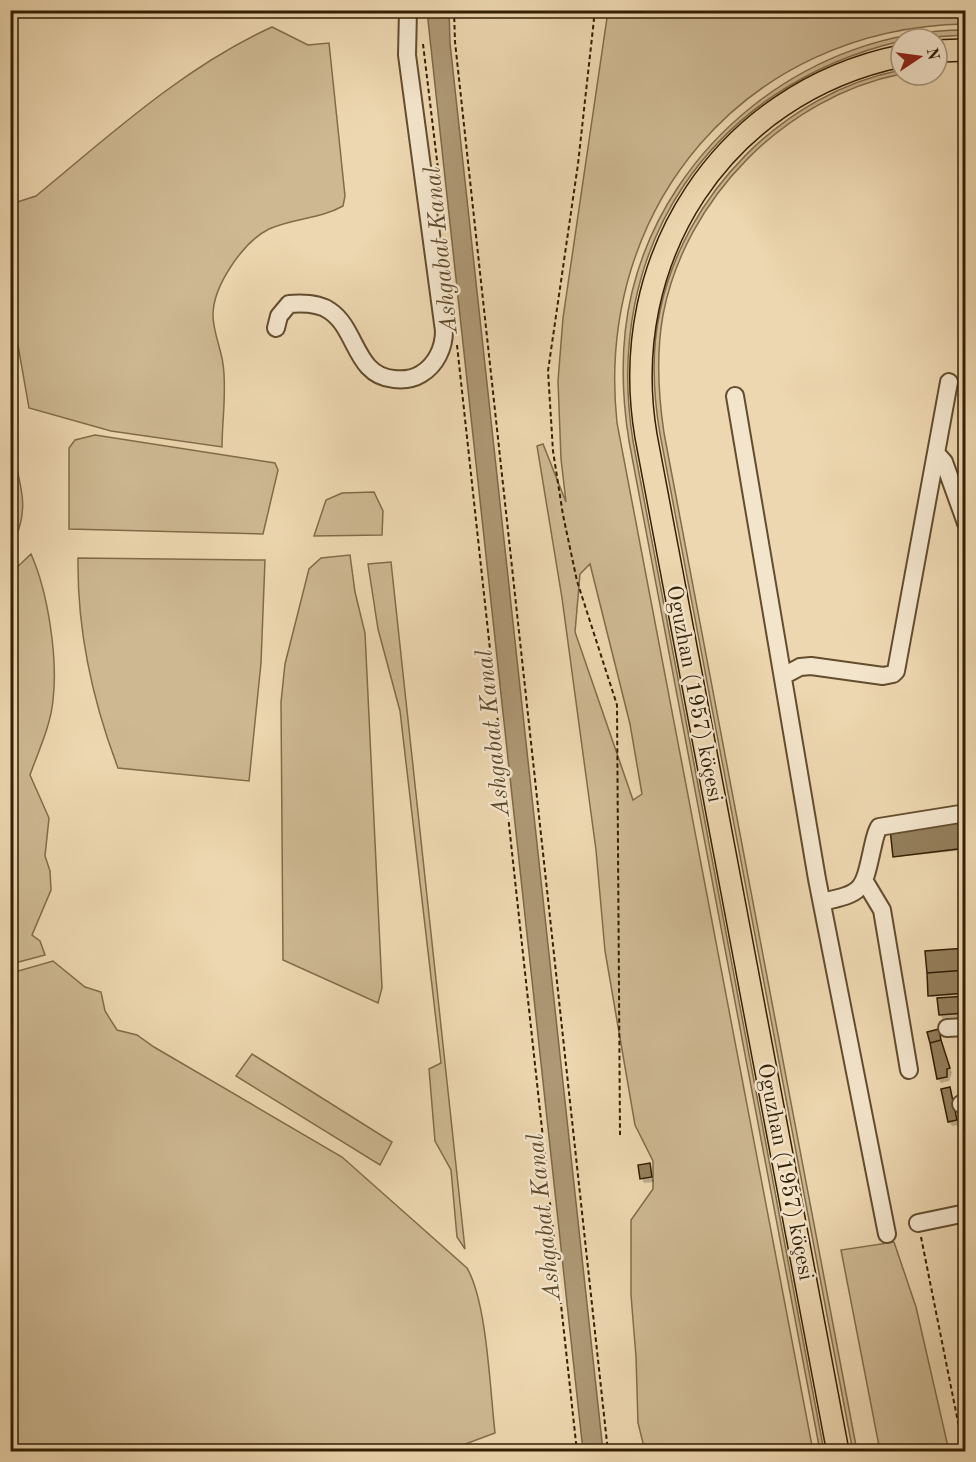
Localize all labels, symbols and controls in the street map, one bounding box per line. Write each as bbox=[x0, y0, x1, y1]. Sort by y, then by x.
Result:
north arrow bbox=[889, 27, 949, 87]
text: N bbox=[922, 46, 941, 63]
water label: Ashgabat Kanal bbox=[421, 165, 463, 337]
street label: Oguzhan (1957) köçesi bbox=[662, 584, 726, 804]
water label: Ashgabat Kanal bbox=[473, 648, 515, 820]
street label: Oguzhan (1957) köçesi bbox=[753, 1062, 817, 1282]
water label: Ashgabat Kanal bbox=[524, 1132, 566, 1304]

